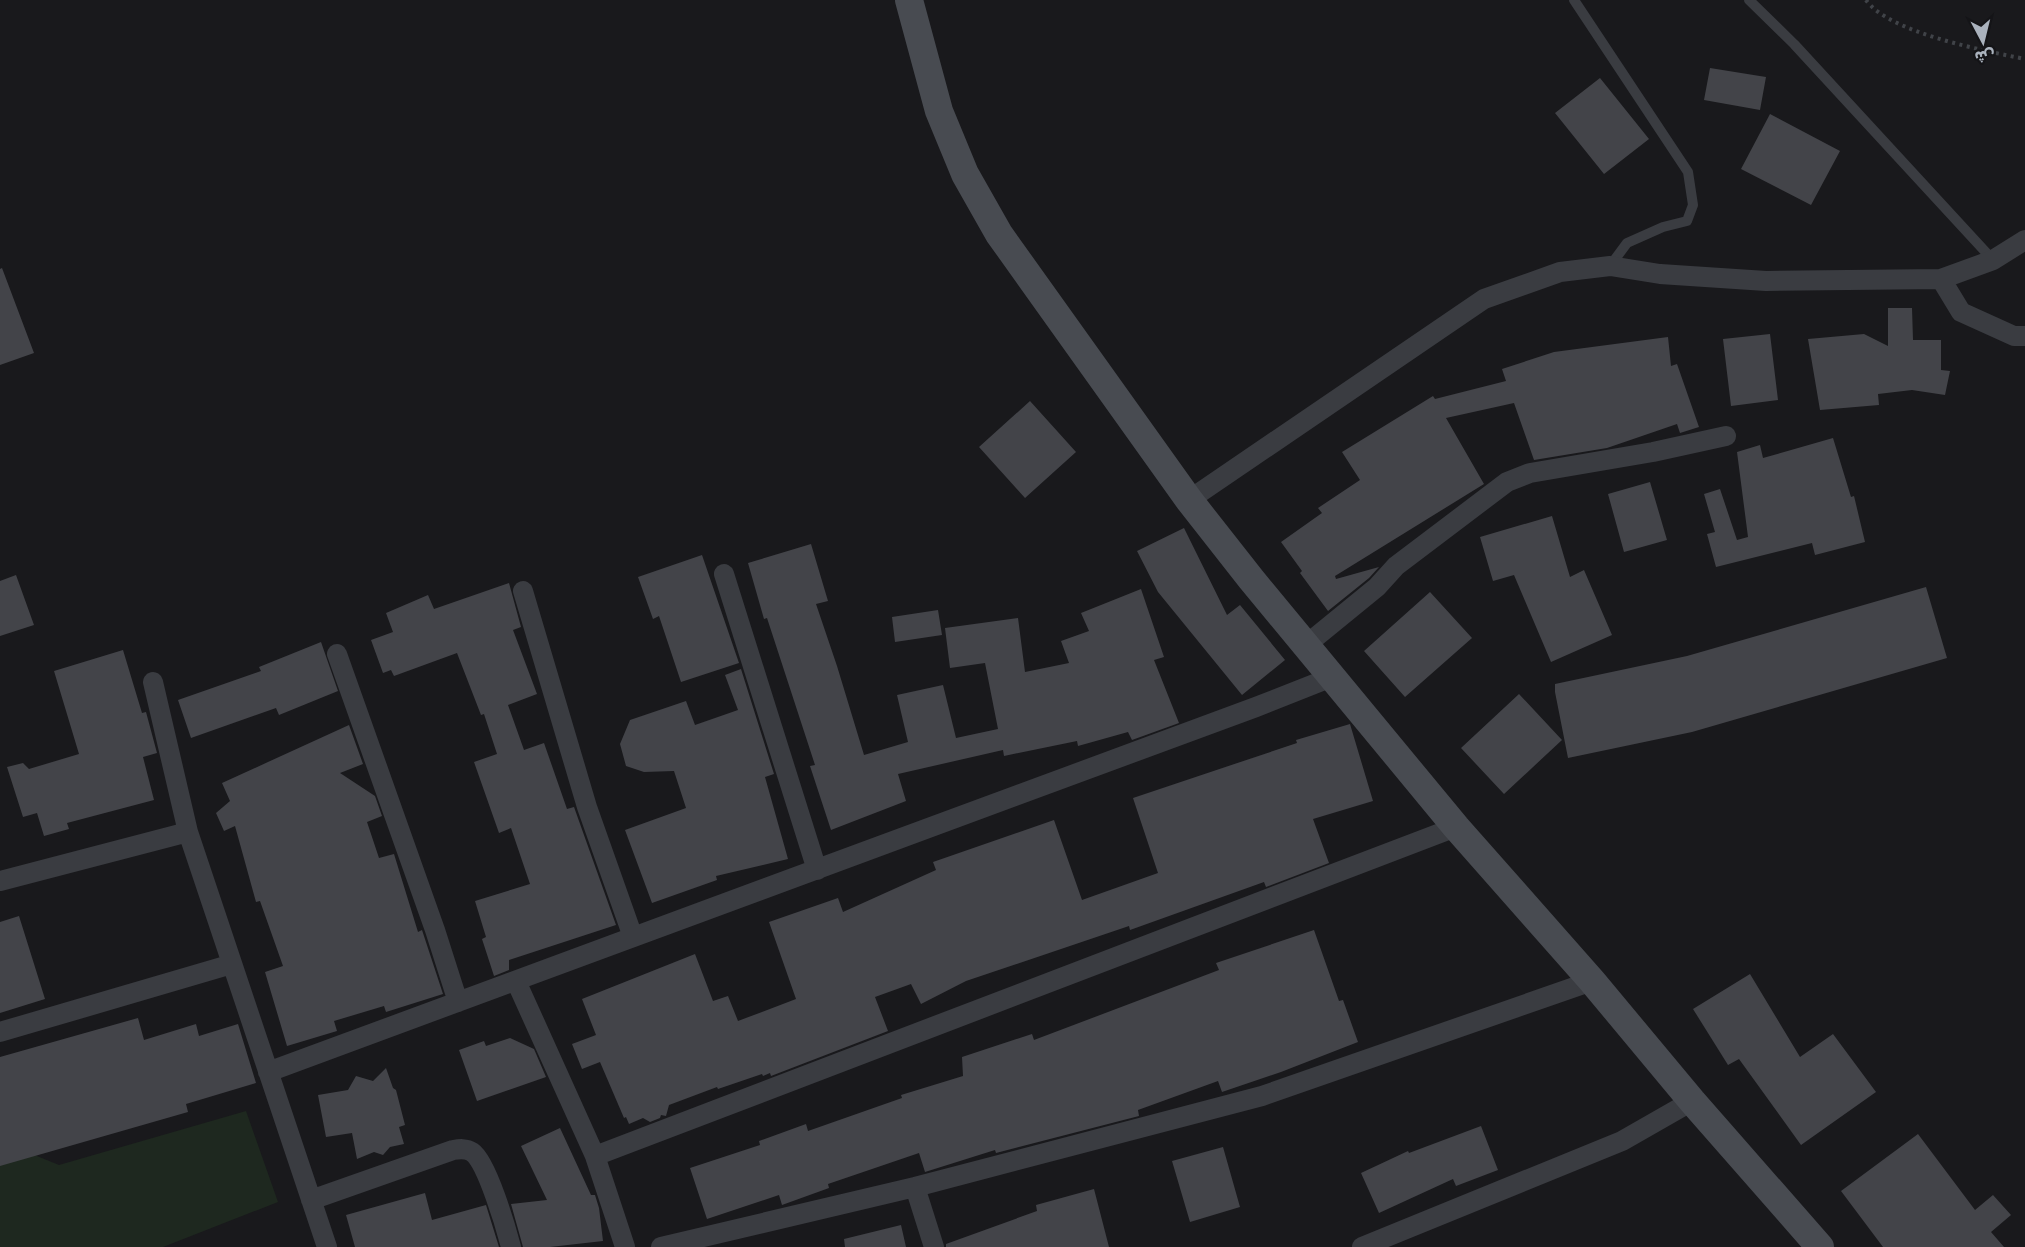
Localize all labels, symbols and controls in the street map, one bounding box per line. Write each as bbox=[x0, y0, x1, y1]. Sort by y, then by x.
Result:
north arrow bbox=[1953, 12, 2013, 72]
text: ش bbox=[1974, 46, 1996, 67]

